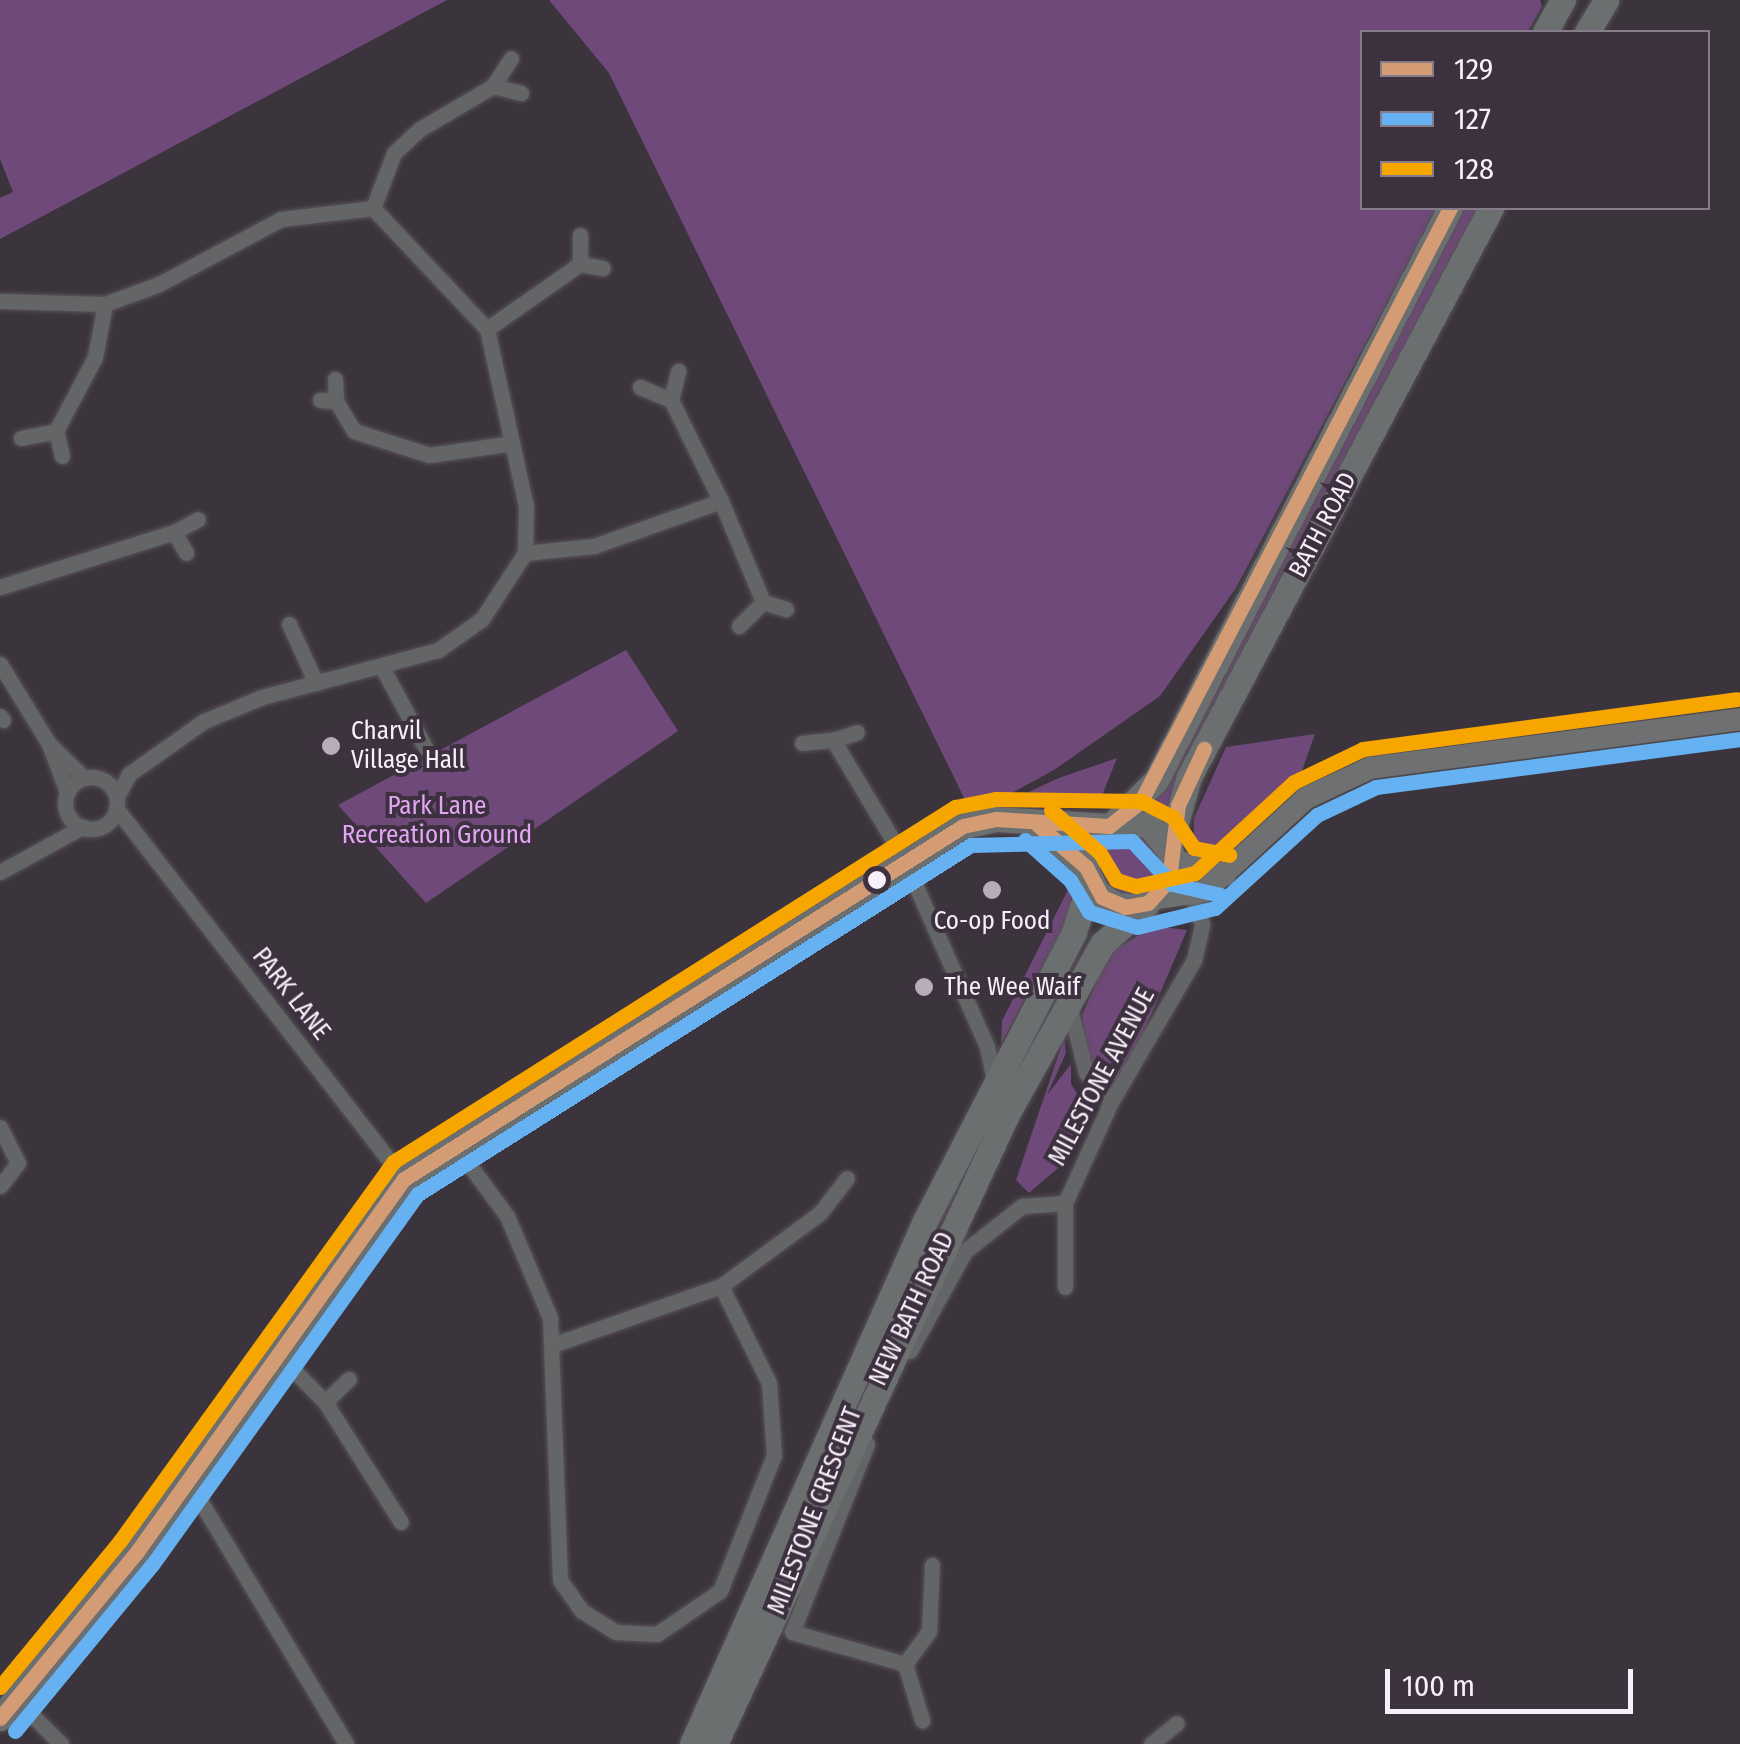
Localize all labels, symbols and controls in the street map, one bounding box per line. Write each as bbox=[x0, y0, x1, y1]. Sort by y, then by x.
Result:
legend bbox=[1360, 30, 1710, 210]
text: 129 bbox=[1454, 51, 1493, 87]
text: 127 bbox=[1454, 101, 1491, 137]
text: 128 bbox=[1454, 151, 1494, 187]
street label: BATH ROAD bbox=[1283, 467, 1363, 583]
place label: Charvil Village Hall bbox=[351, 717, 465, 776]
marker: Charvil Village Hall bbox=[320, 735, 342, 757]
park label: Park Lane Recreation Ground bbox=[342, 792, 532, 851]
unlabelled marker bbox=[867, 870, 887, 890]
marker: Co-op Food bbox=[981, 879, 1003, 901]
place label: Co-op Food bbox=[934, 906, 1050, 936]
street label: PARK LANE bbox=[246, 942, 336, 1046]
place label: The Wee Waif bbox=[944, 972, 1080, 1002]
marker: The Wee Waif bbox=[913, 976, 935, 998]
street label: MILESTONE AVENUE bbox=[1043, 983, 1161, 1171]
street label: NEW BATH ROAD bbox=[863, 1227, 961, 1391]
street label: MILESTONE CRESCENT bbox=[762, 1403, 868, 1619]
scale bar bbox=[1390, 1649, 1638, 1711]
text: 100 m bbox=[1402, 1668, 1475, 1704]

